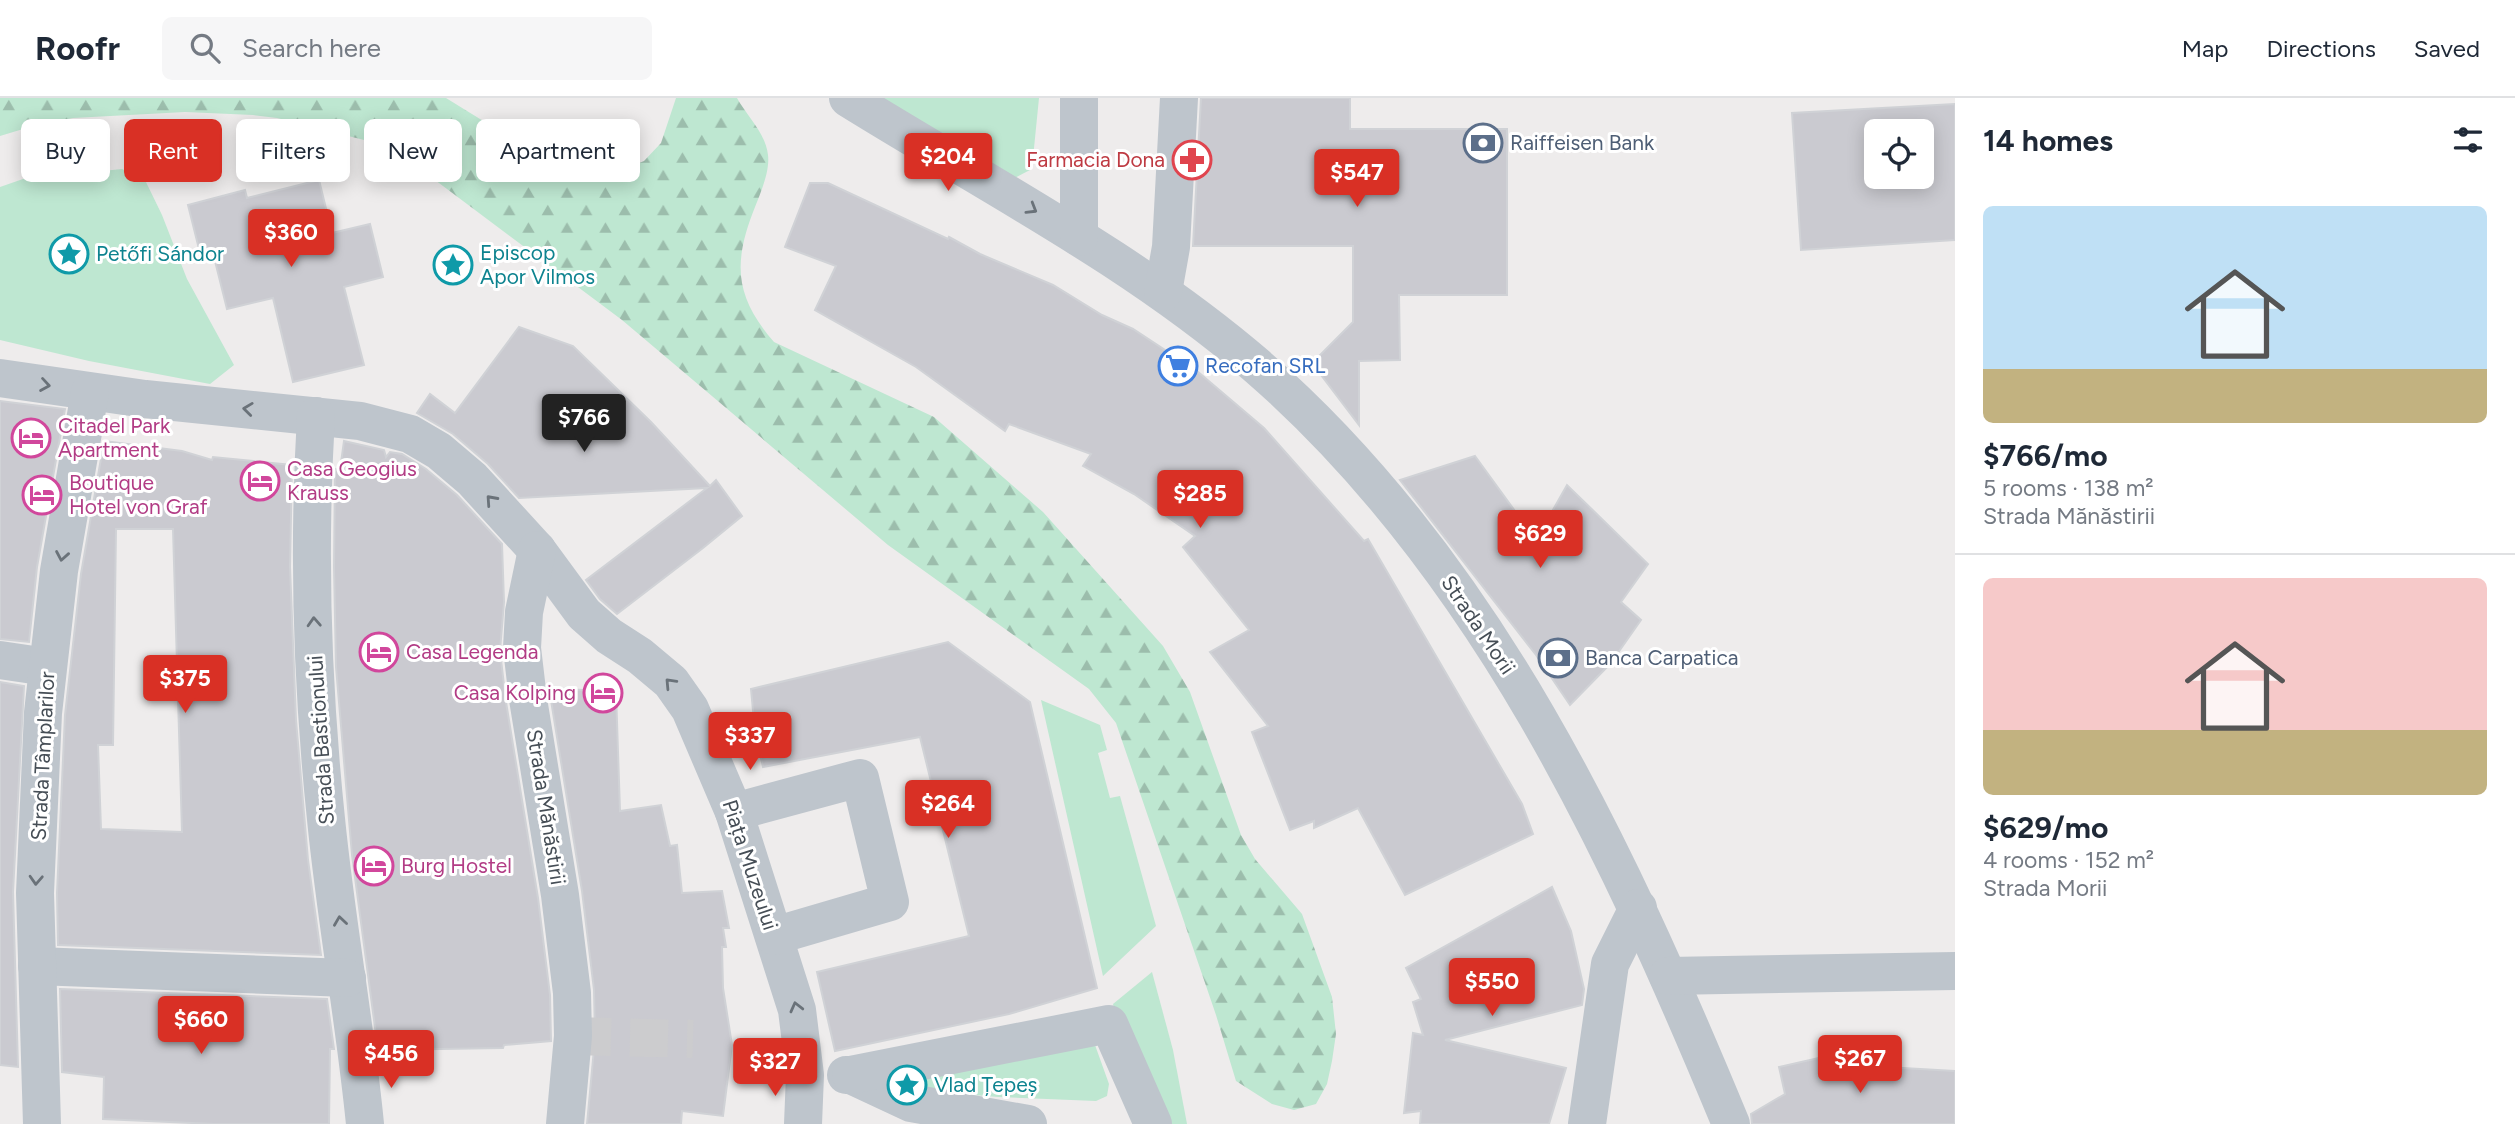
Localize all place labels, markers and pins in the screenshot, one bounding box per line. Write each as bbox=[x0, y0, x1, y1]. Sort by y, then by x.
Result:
bank icon: Raiffeisen Bank bbox=[1462, 122, 1504, 164]
place label: Raiffeisen Bank bbox=[1510, 130, 1655, 155]
pin: $204 bbox=[907, 134, 989, 193]
pharmacy icon: Farmacia Dona bbox=[1171, 139, 1213, 181]
place label: Farmacia Dona bbox=[1026, 147, 1165, 172]
pin: $547 bbox=[1316, 150, 1398, 209]
pin: $360 bbox=[250, 209, 332, 269]
place icon: Petőfi Sándor bbox=[48, 233, 90, 275]
place label: Episcop Apor Vilmos bbox=[480, 240, 595, 289]
place label: Petőfi Sándor bbox=[96, 241, 224, 266]
place icon: Episcop Apor Vilmos bbox=[432, 244, 474, 286]
supermarket icon: Recofan SRL bbox=[1157, 345, 1199, 387]
place label: Recofan SRL bbox=[1205, 353, 1325, 378]
pin: $766 bbox=[543, 394, 625, 454]
place label: Citadel Park Apartment bbox=[58, 413, 171, 462]
hotel icon: Citadel Park Apartment bbox=[10, 417, 52, 459]
place label: Casa Geogius Krauss bbox=[287, 456, 417, 505]
hotel icon: Casa Geogius Krauss bbox=[239, 460, 281, 502]
place label: Boutique Hotel von Graf bbox=[69, 470, 208, 519]
pin: $285 bbox=[1159, 470, 1241, 530]
hotel icon: Boutique Hotel von Graf bbox=[21, 474, 63, 516]
pin: $629 bbox=[1499, 510, 1581, 570]
hotel icon: Casa Legenda bbox=[358, 631, 400, 673]
bank icon: Banca Carpatica bbox=[1537, 637, 1579, 679]
place label: Casa Legenda bbox=[406, 639, 538, 664]
place label: Banca Carpatica bbox=[1585, 645, 1738, 670]
pin: $375 bbox=[144, 656, 226, 715]
hotel icon: Casa Kolping bbox=[582, 672, 624, 714]
place label: Casa Kolping bbox=[454, 680, 576, 705]
pin: $337 bbox=[709, 712, 791, 772]
pin: $264 bbox=[907, 780, 989, 840]
hotel icon: Burg Hostel bbox=[353, 845, 395, 887]
place label: Burg Hostel bbox=[401, 853, 512, 878]
pin: $550 bbox=[1451, 958, 1533, 1018]
pin: $660 bbox=[160, 996, 242, 1056]
pin: $456 bbox=[350, 1030, 432, 1090]
pin: $267 bbox=[1819, 1035, 1901, 1095]
pin: $327 bbox=[734, 1038, 816, 1098]
place icon: Vlad Țepeș bbox=[886, 1064, 928, 1106]
place label: Vlad Țepeș bbox=[934, 1072, 1037, 1097]

